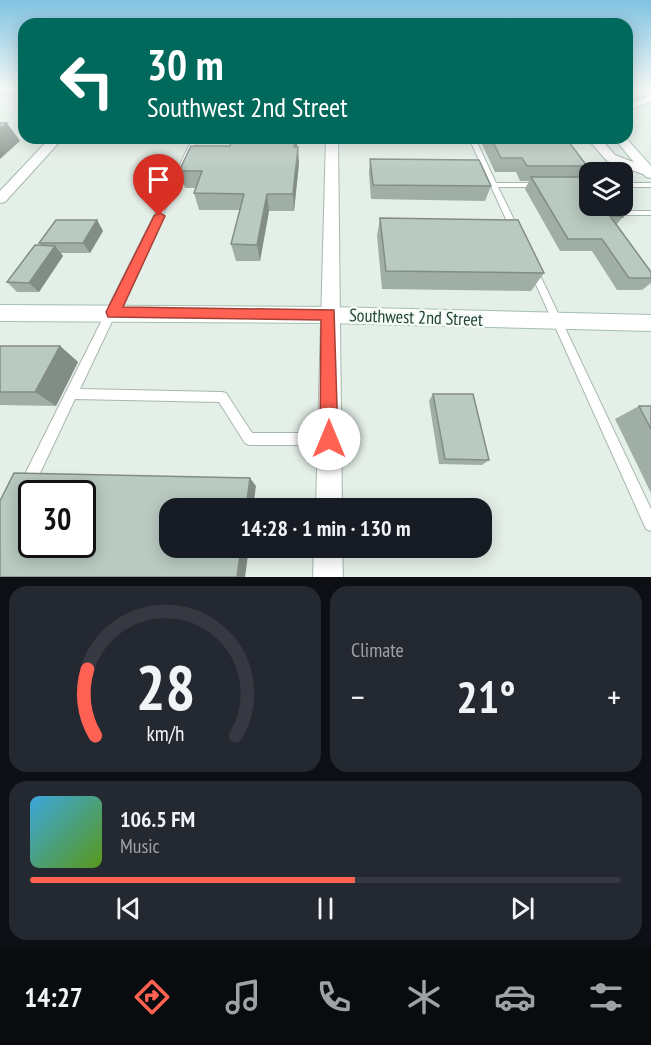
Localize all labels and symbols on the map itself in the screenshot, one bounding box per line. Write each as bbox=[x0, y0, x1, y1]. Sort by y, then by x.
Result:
pin bbox=[133, 154, 184, 216]
street label: Southwest 2nd Street bbox=[349, 303, 483, 331]
position arrow bbox=[297, 407, 361, 471]
speed limit sign: 30 bbox=[18, 480, 96, 558]

